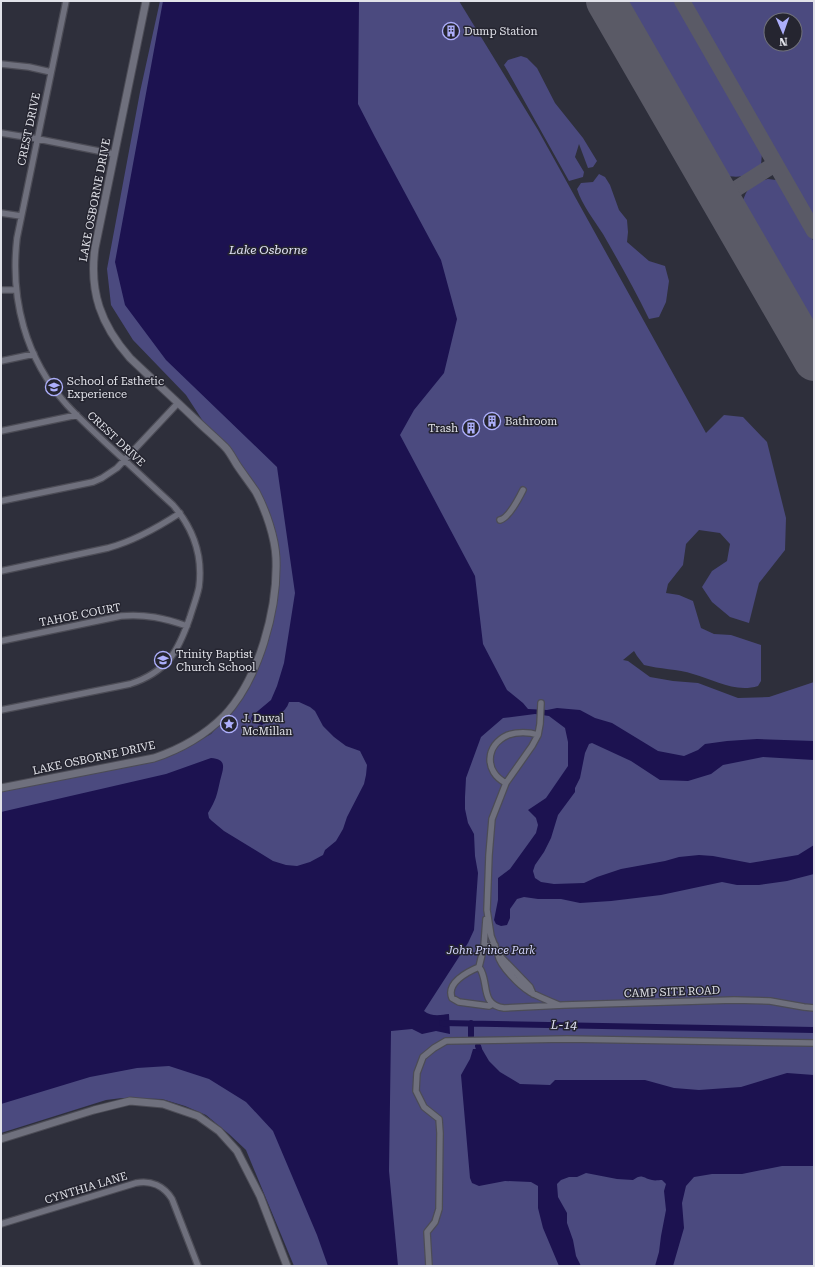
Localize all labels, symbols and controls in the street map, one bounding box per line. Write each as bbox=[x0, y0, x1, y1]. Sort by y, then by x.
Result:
north arrow bbox=[763, 12, 803, 52]
building icon: Dump Station bbox=[441, 21, 461, 41]
place label: Dump Station bbox=[464, 25, 538, 38]
text: N bbox=[778, 35, 788, 48]
street label: CREST DRIVE bbox=[15, 91, 43, 167]
street label: LAKE OSBORNE DRIVE bbox=[77, 137, 113, 263]
water label: Lake Osborne bbox=[228, 243, 307, 257]
place label: School of Esthetic Experience bbox=[67, 375, 164, 401]
school or university icon: School of Esthetic Experience bbox=[44, 377, 64, 397]
street label: CREST DRIVE bbox=[84, 409, 148, 469]
building icon: Bathroom bbox=[482, 411, 502, 431]
place label: Bathroom bbox=[505, 415, 557, 428]
building icon: Trash bbox=[461, 418, 481, 438]
place label: Trash bbox=[428, 422, 458, 435]
street label: TAHOE COURT bbox=[38, 601, 122, 629]
place label: Trinity Baptist Church School bbox=[176, 648, 256, 674]
school or university icon: Trinity Baptist Church School bbox=[153, 650, 173, 670]
place label: J. Duval McMillan bbox=[242, 712, 292, 738]
place icon: J. Duval McMillan bbox=[219, 714, 239, 734]
street label: LAKE OSBORNE DRIVE bbox=[31, 739, 157, 777]
park label: John Prince Park bbox=[446, 944, 535, 957]
street label: CAMP SITE ROAD bbox=[624, 984, 720, 1000]
water label: L-14 bbox=[550, 1018, 577, 1032]
street label: CYNTHIA LANE bbox=[43, 1169, 129, 1207]

